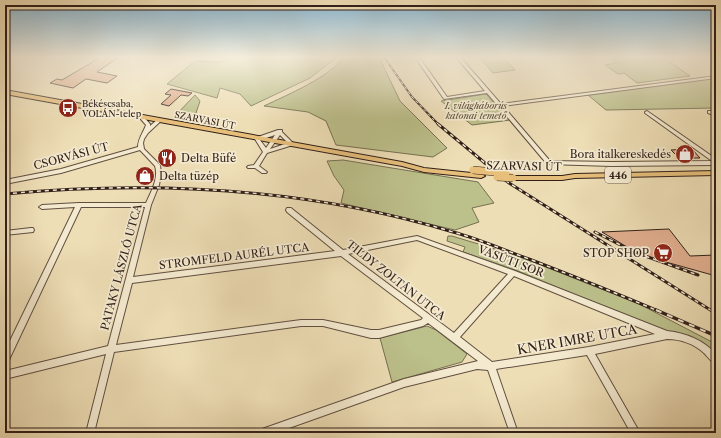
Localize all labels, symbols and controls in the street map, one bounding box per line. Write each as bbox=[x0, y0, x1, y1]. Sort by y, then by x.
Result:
bus stop icon: Békéscsaba, VOLÁN-telep bbox=[57, 97, 79, 119]
place label: Békéscsaba, VOLÁN-telep bbox=[81, 98, 142, 119]
park label: I. világháborús katonai temető bbox=[444, 100, 507, 121]
street label: SZARVASI ÚT bbox=[174, 109, 237, 131]
street label: CSORVÁSI ÚT bbox=[32, 139, 111, 173]
shop icon: Bora italkereskedés bbox=[674, 143, 696, 165]
restaurant icon: Delta Büfé bbox=[156, 147, 178, 169]
place label: Bora italkereskedés bbox=[570, 147, 671, 161]
place label: Delta Büfé bbox=[181, 151, 236, 165]
street label: SZARVASI ÚT bbox=[486, 158, 563, 174]
shop icon: Delta tüzép bbox=[134, 165, 156, 187]
road number: 446 bbox=[605, 167, 631, 183]
place label: Delta tüzép bbox=[159, 169, 219, 183]
street label: PATAKY LÁSZLÓ UTCA bbox=[97, 201, 145, 332]
street label: TILDY ZOLTÁN UTCA bbox=[344, 237, 449, 324]
street label: STROMFELD AURÉL UTCA bbox=[158, 240, 311, 272]
street label: VASÚTI SOR bbox=[475, 242, 547, 280]
supermarket icon: STOP SHOP bbox=[652, 242, 674, 264]
place label: STOP SHOP bbox=[583, 246, 649, 260]
street label: KNER IMRE UTCA bbox=[516, 320, 639, 357]

